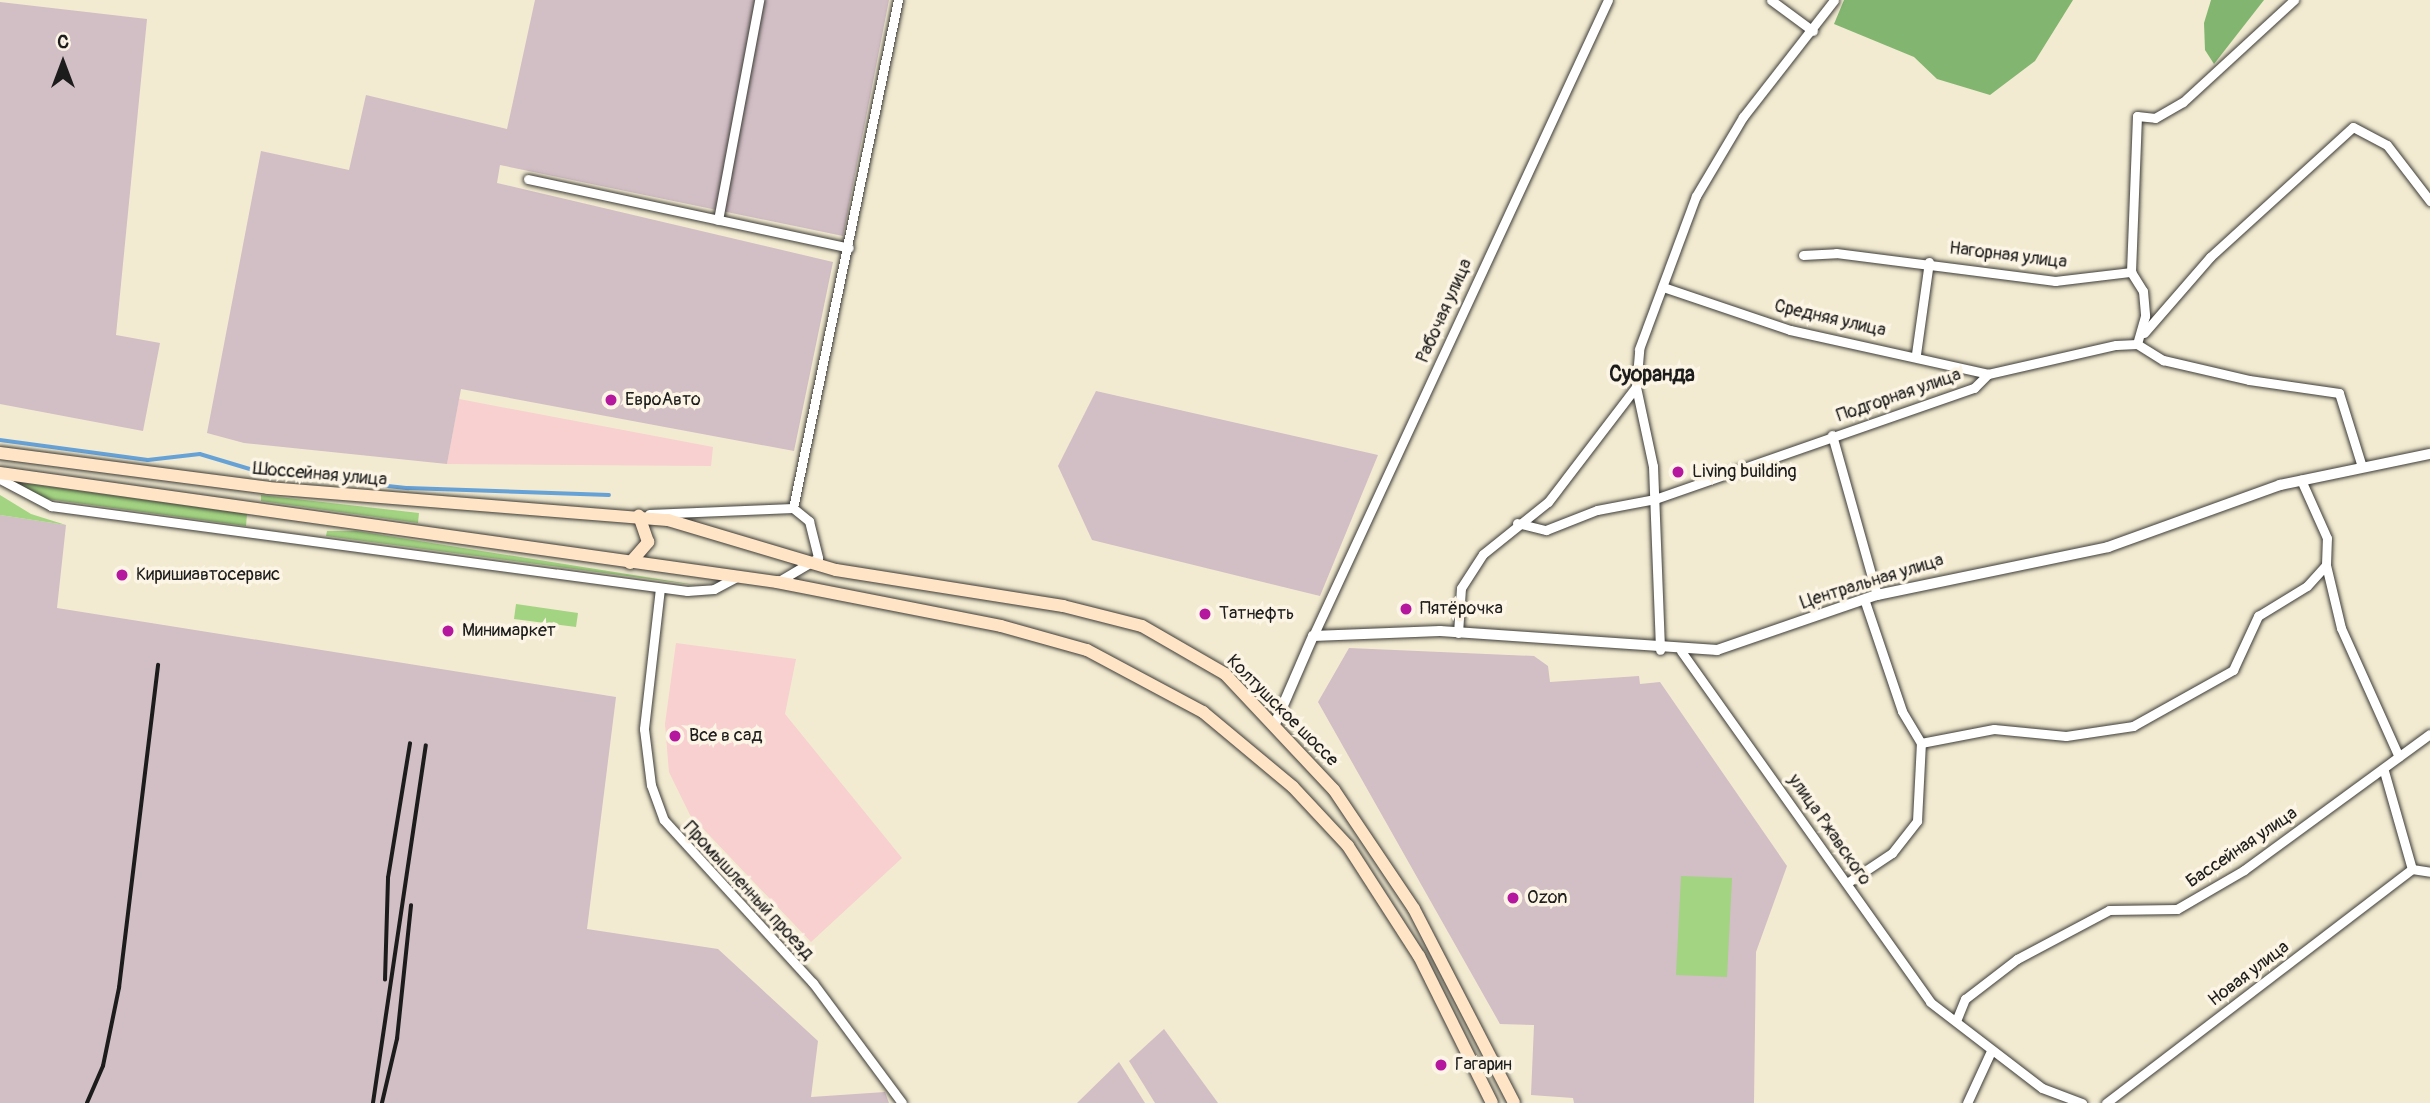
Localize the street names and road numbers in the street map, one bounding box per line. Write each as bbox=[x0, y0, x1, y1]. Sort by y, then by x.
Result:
street label: Нагорная улица bbox=[1948, 238, 2068, 274]
street label: Рабочая улица bbox=[1412, 256, 1478, 366]
street label: Средняя улица bbox=[1772, 296, 1888, 342]
street label: Подгорная улица bbox=[1834, 365, 1964, 427]
street label: Шоссейная улица bbox=[252, 458, 388, 492]
street label: Центральная улица bbox=[1798, 550, 1946, 614]
street label: Колтушское шоссе bbox=[1222, 651, 1342, 771]
street label: улица Ржавского bbox=[1783, 770, 1875, 890]
street label: Бассейная улица bbox=[2182, 803, 2302, 893]
street label: Промышленный проезд bbox=[678, 817, 818, 965]
street label: Новая улица bbox=[2204, 937, 2294, 1011]

